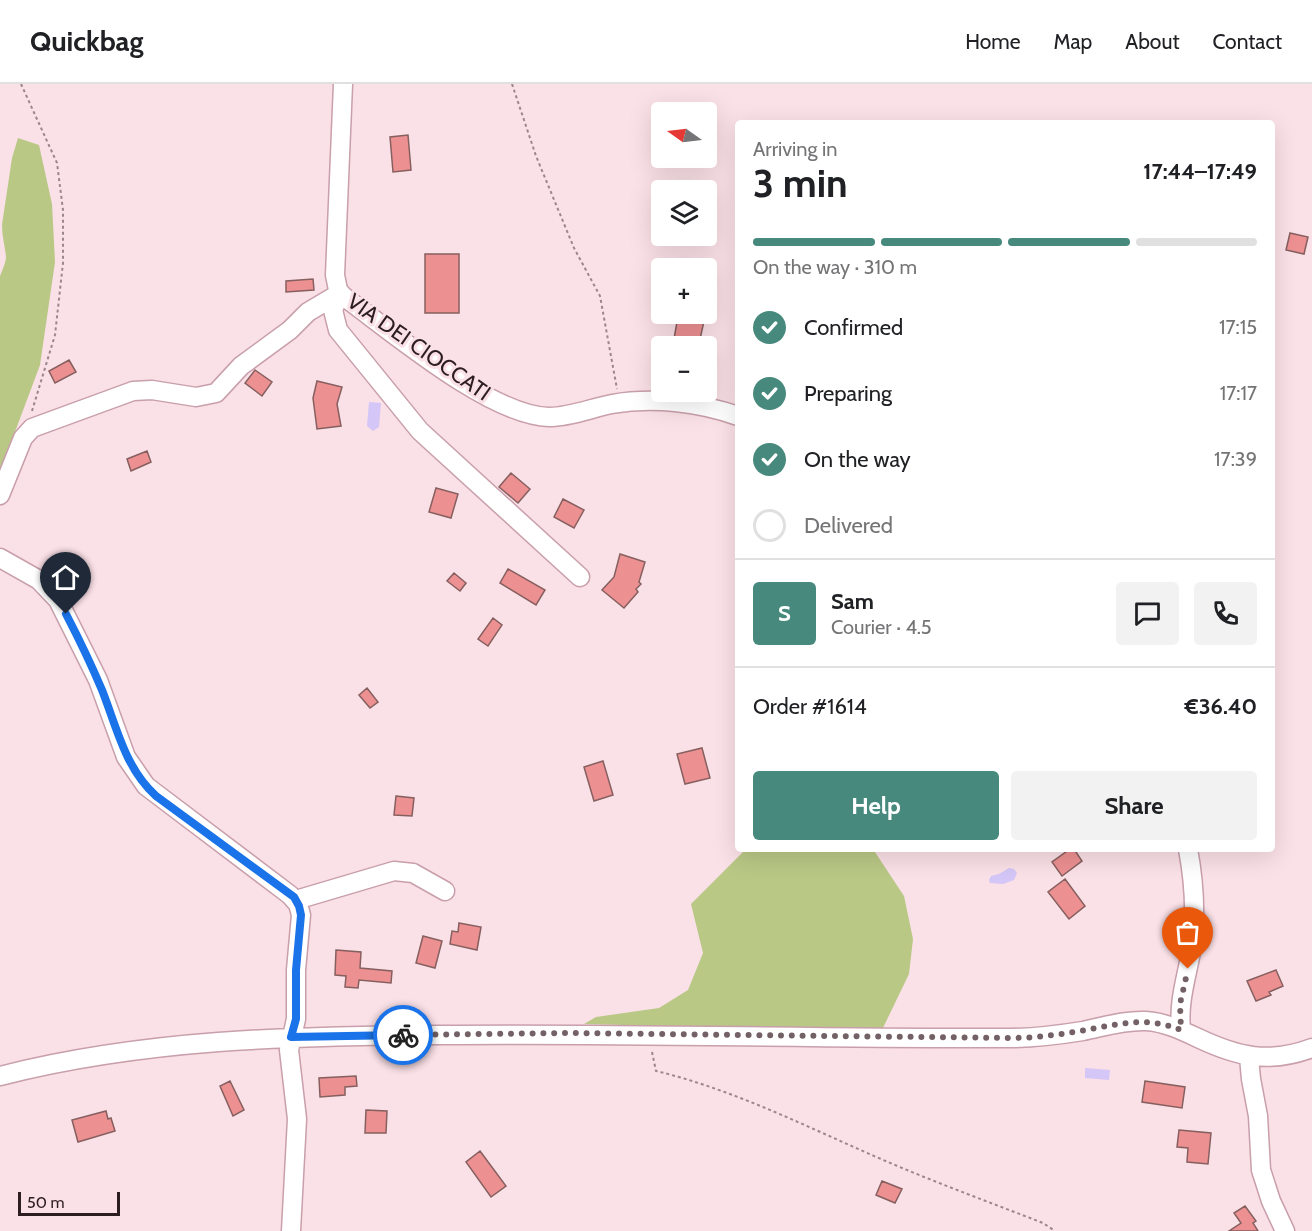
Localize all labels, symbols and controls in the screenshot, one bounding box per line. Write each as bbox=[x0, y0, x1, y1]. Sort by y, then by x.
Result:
text: Quickbag bbox=[30, 24, 144, 58]
text: Home bbox=[965, 29, 1021, 54]
text: Map bbox=[1054, 29, 1092, 54]
text: About bbox=[1125, 29, 1179, 54]
text: Contact bbox=[1212, 29, 1282, 54]
north arrow bbox=[651, 102, 717, 168]
map controls bbox=[651, 102, 717, 402]
text: Arriving in bbox=[753, 137, 837, 161]
text: 17:44–17:49 bbox=[1143, 158, 1257, 185]
text: 3 min bbox=[753, 159, 848, 207]
button: layers bbox=[651, 180, 717, 246]
text: On the way · 310 m bbox=[753, 255, 917, 279]
button: + bbox=[651, 258, 717, 324]
street label: VIA DEI CIOCCATI bbox=[342, 288, 496, 406]
icon: check bbox=[753, 311, 786, 344]
text: Confirmed bbox=[804, 314, 903, 341]
text: 17:15 bbox=[1219, 315, 1257, 339]
button: − bbox=[651, 336, 717, 402]
icon: check bbox=[753, 377, 786, 410]
text: Preparing bbox=[804, 380, 892, 407]
text: 17:17 bbox=[1220, 381, 1257, 405]
icon: check bbox=[753, 443, 786, 476]
text: On the way bbox=[804, 446, 911, 473]
text: 17:39 bbox=[1214, 447, 1257, 471]
text: Delivered bbox=[804, 512, 893, 539]
pin bbox=[40, 552, 91, 614]
icon: home bbox=[49, 561, 82, 594]
button: chat bbox=[1116, 582, 1179, 645]
button: phone bbox=[1194, 582, 1257, 645]
text: Sam bbox=[831, 588, 874, 615]
text: S bbox=[778, 600, 791, 627]
text: Courier · 4.5 bbox=[831, 615, 932, 639]
text: Order #1614 bbox=[753, 693, 867, 720]
text: €36.40 bbox=[1185, 693, 1257, 720]
button: Help bbox=[753, 771, 999, 840]
button: Share bbox=[1011, 771, 1257, 840]
pin bbox=[1162, 907, 1213, 969]
icon: bag bbox=[1171, 916, 1204, 949]
courier bbox=[373, 1005, 433, 1065]
icon: bike bbox=[387, 1019, 420, 1052]
scale bar bbox=[18, 1189, 120, 1216]
text: 50 m bbox=[27, 1193, 64, 1212]

